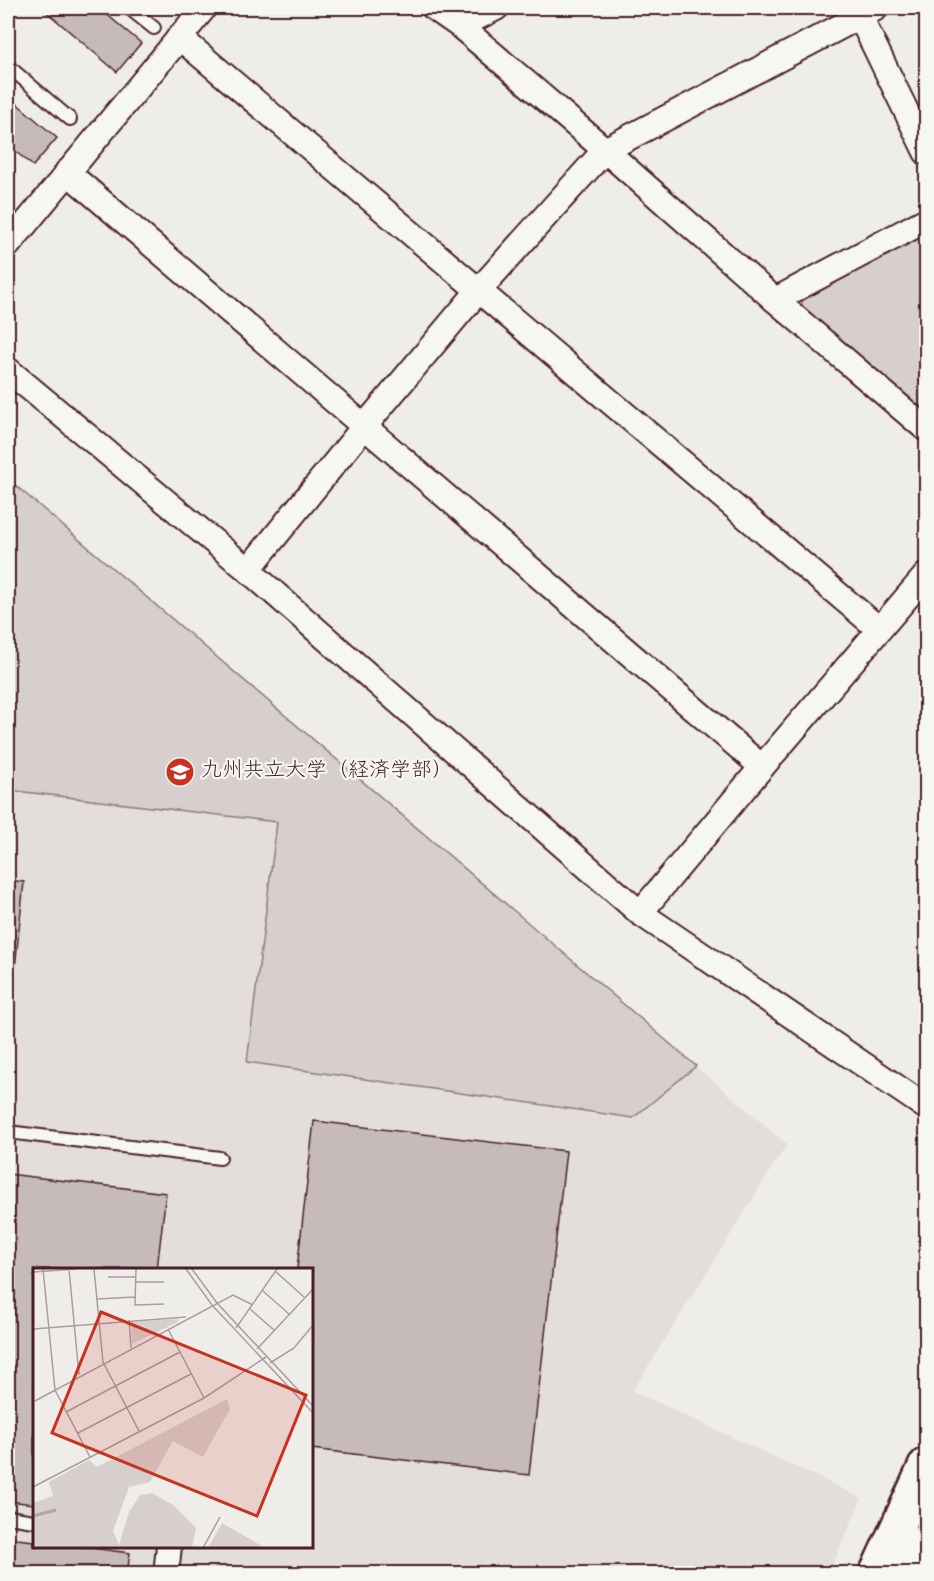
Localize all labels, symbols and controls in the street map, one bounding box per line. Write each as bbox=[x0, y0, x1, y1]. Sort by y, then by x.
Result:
school or university icon: 九州共立大学（経済学部） bbox=[164, 756, 196, 788]
place label: 九州共立大学（経済学部） bbox=[201, 759, 453, 785]
inset map bbox=[33, 1268, 314, 1548]

